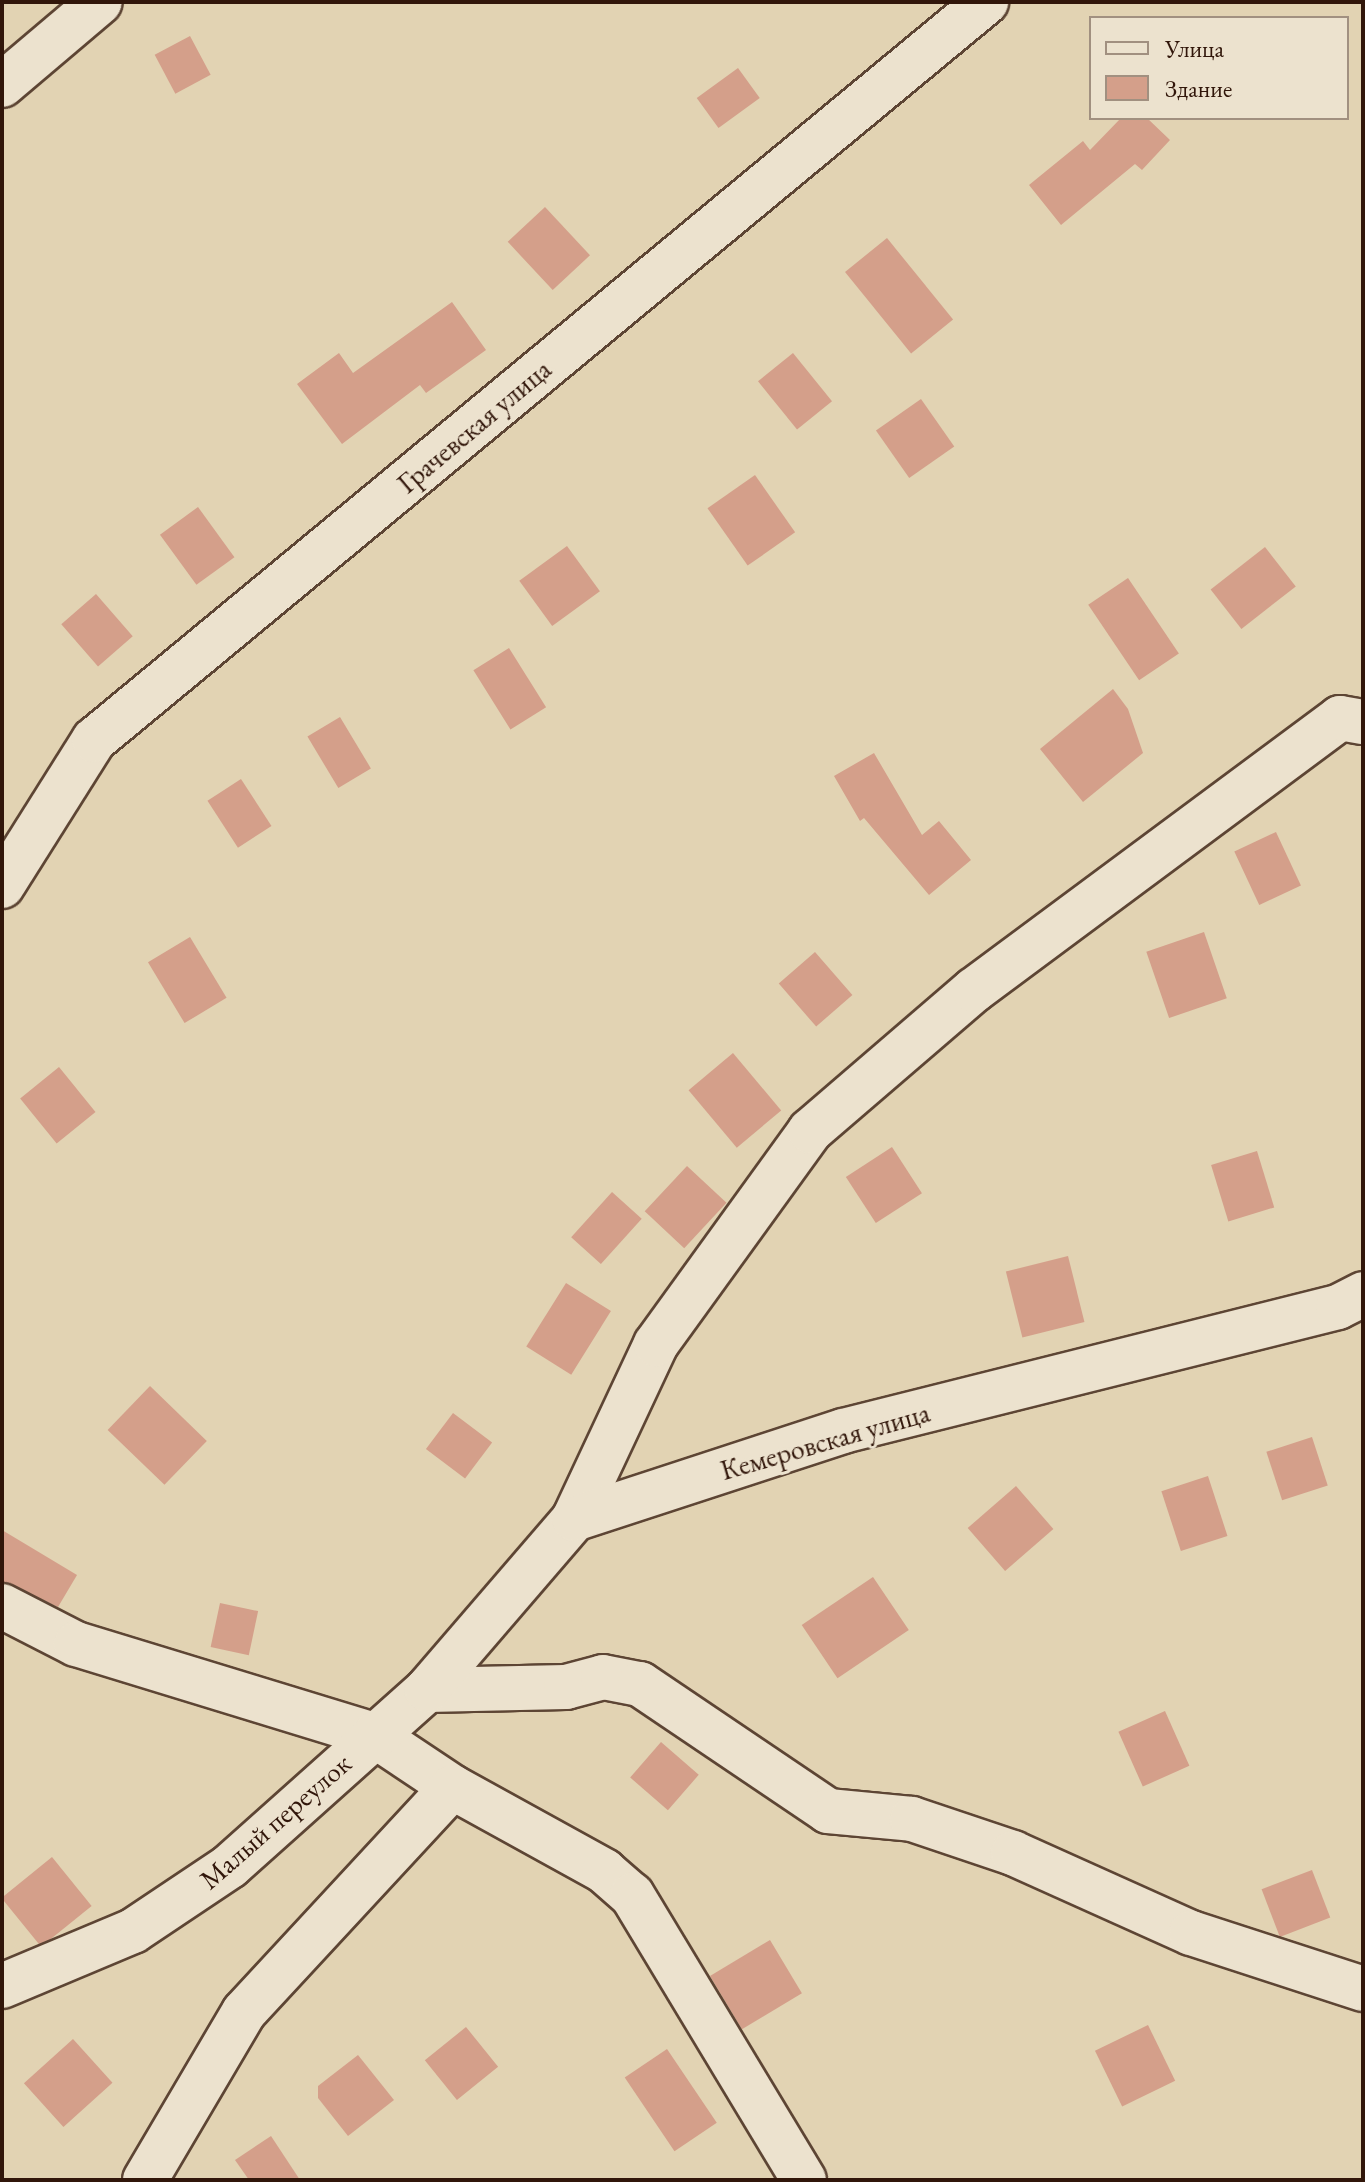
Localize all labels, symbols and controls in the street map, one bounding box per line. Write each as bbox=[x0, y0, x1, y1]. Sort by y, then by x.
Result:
legend bbox=[1089, 16, 1349, 120]
text: Улица bbox=[1165, 33, 1224, 64]
text: Здание bbox=[1165, 73, 1232, 104]
street label: Грачевская улица bbox=[390, 352, 558, 500]
street label: Кемеровская улица bbox=[716, 1395, 934, 1487]
street label: Малый переулок bbox=[192, 1746, 358, 1896]

